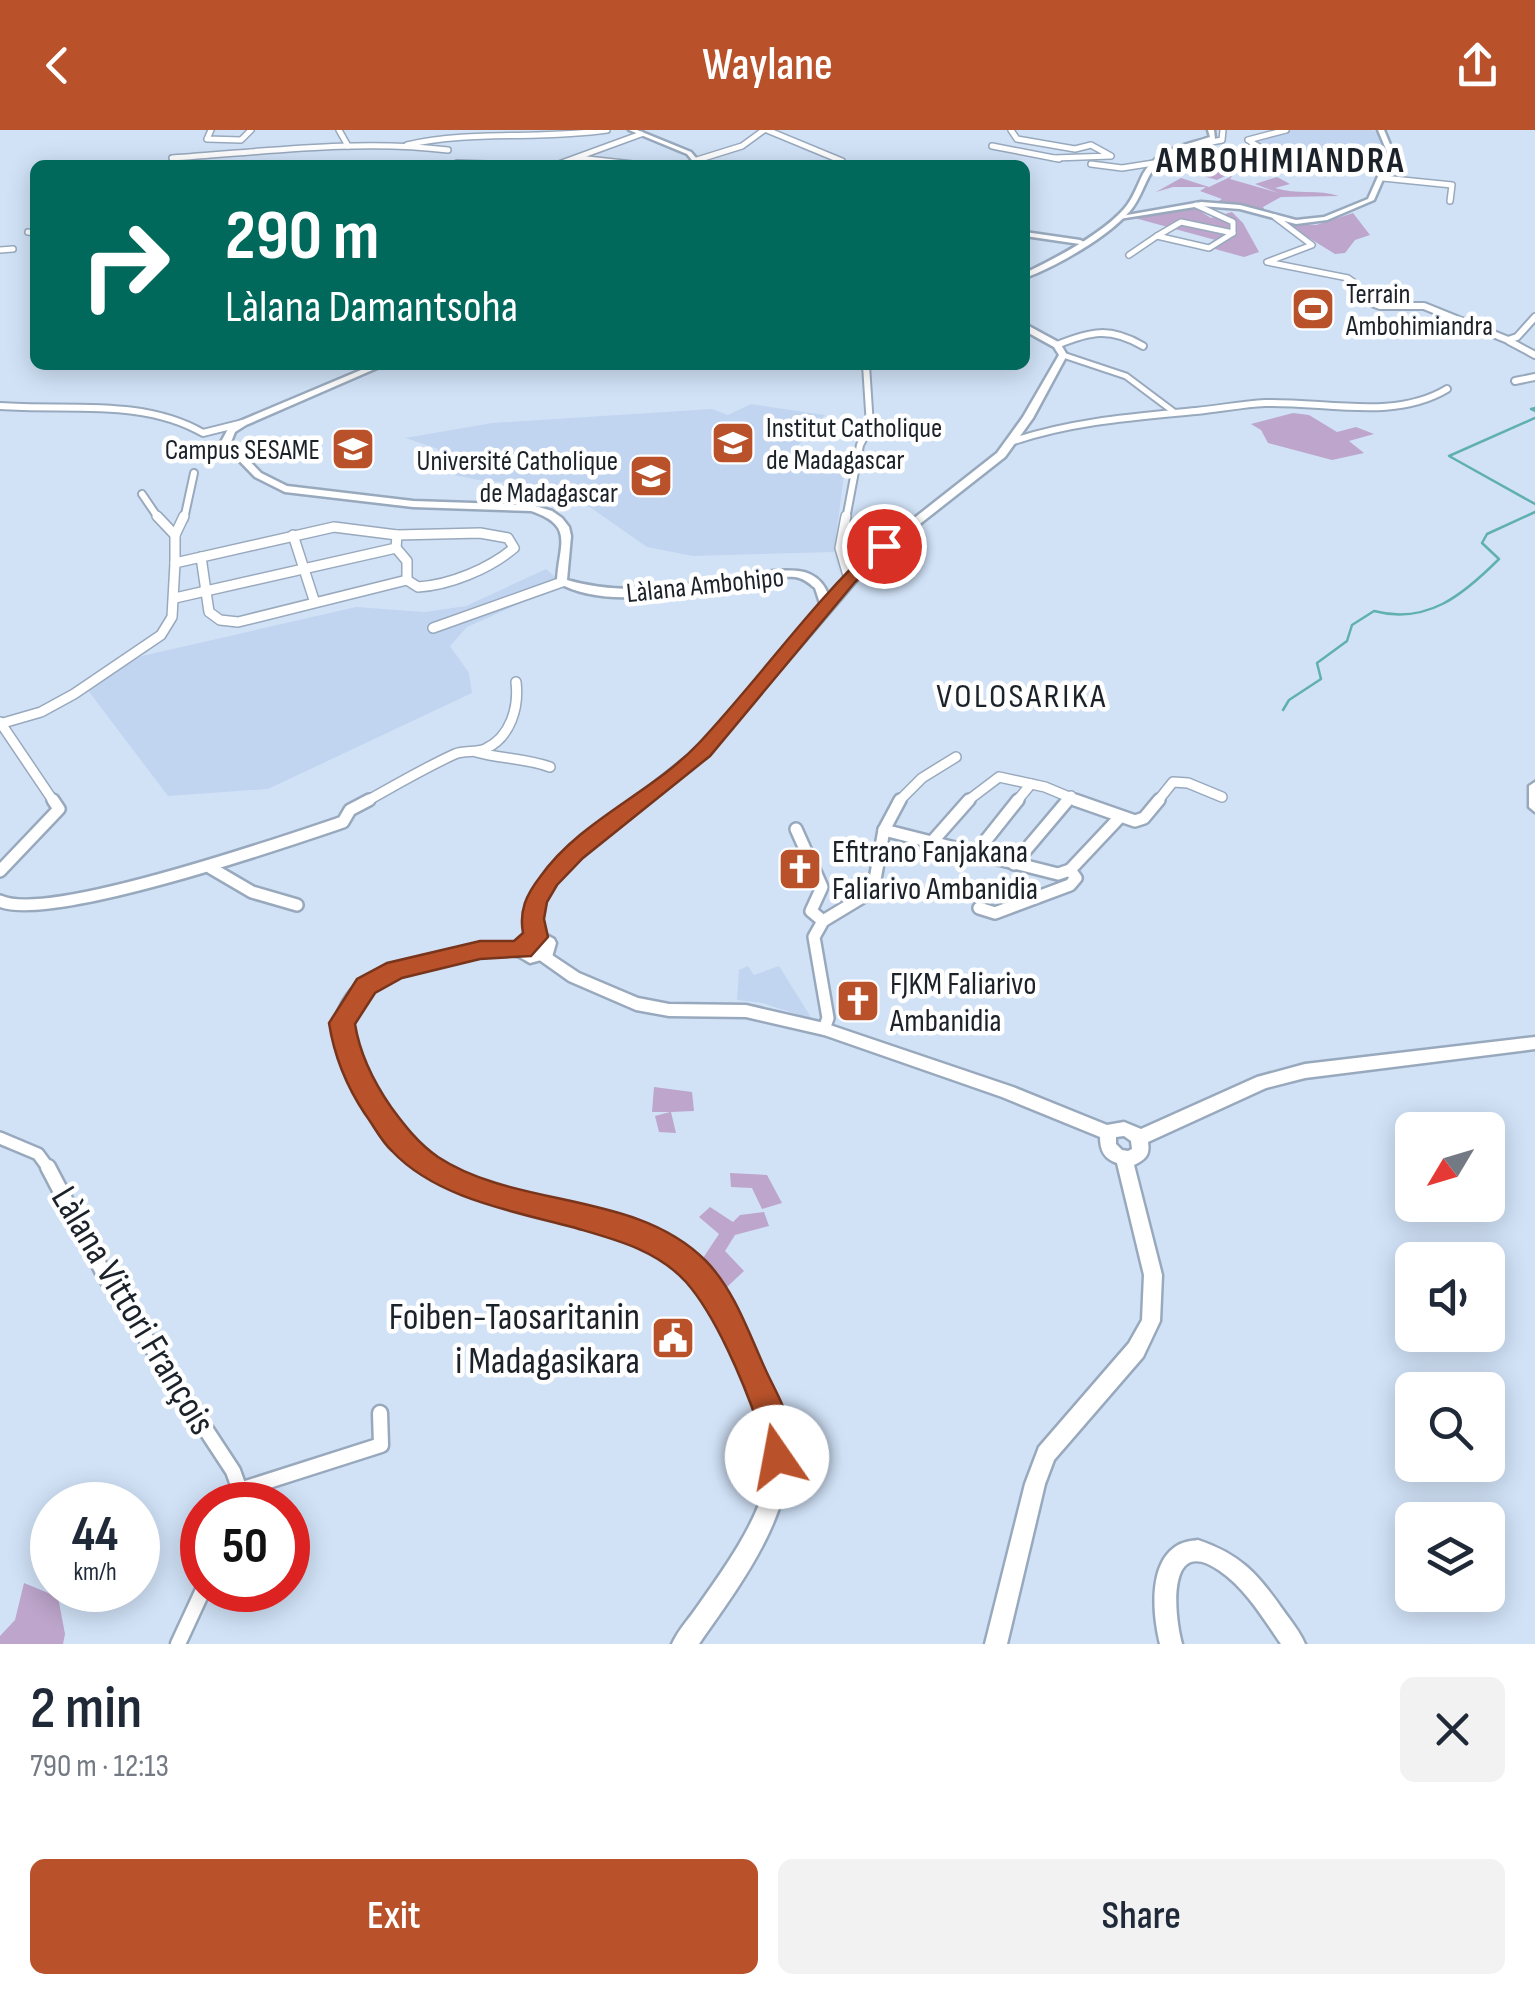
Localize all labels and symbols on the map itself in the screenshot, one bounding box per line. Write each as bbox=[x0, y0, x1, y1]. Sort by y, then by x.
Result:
district label: AMBOHIMIANDRA bbox=[1155, 140, 1406, 183]
place label: Terrain Ambohimiandra bbox=[1345, 278, 1493, 343]
sports icon: Terrain Ambohimiandra bbox=[1290, 286, 1336, 332]
place label: Institut Catholique de Madagascar bbox=[766, 412, 942, 477]
school or university icon: Institut Catholique de Madagascar bbox=[710, 420, 756, 466]
school or university icon: Campus SESAME bbox=[330, 426, 376, 472]
place label: Campus SESAME bbox=[165, 434, 320, 467]
place label: Université Catholique de Madagascar bbox=[417, 445, 618, 510]
school or university icon: Université Catholique de Madagascar bbox=[628, 453, 674, 499]
pin bbox=[842, 504, 927, 589]
street label: Làlana Ambohipo bbox=[625, 561, 786, 610]
district label: VOLOSARIKA bbox=[936, 675, 1108, 718]
place label: Efitrano Fanjakana Faliarivo Ambanidia bbox=[832, 833, 1038, 909]
church icon: Efitrano Fanjakana Faliarivo Ambanidia bbox=[777, 846, 823, 892]
place label: FJKM Faliarivo Ambanidia bbox=[889, 965, 1037, 1041]
church icon: FJKM Faliarivo Ambanidia bbox=[835, 978, 881, 1024]
north arrow bbox=[1395, 1112, 1505, 1222]
street label: Làlana Vittori François bbox=[41, 1179, 224, 1443]
place label: Foiben-Taosaritanin i Madagasikara bbox=[389, 1295, 640, 1384]
public building icon: Foiben-Taosaritanin i Madagasikara bbox=[650, 1315, 696, 1361]
position arrow bbox=[725, 1405, 829, 1509]
speed limit sign: 50 bbox=[180, 1482, 310, 1612]

